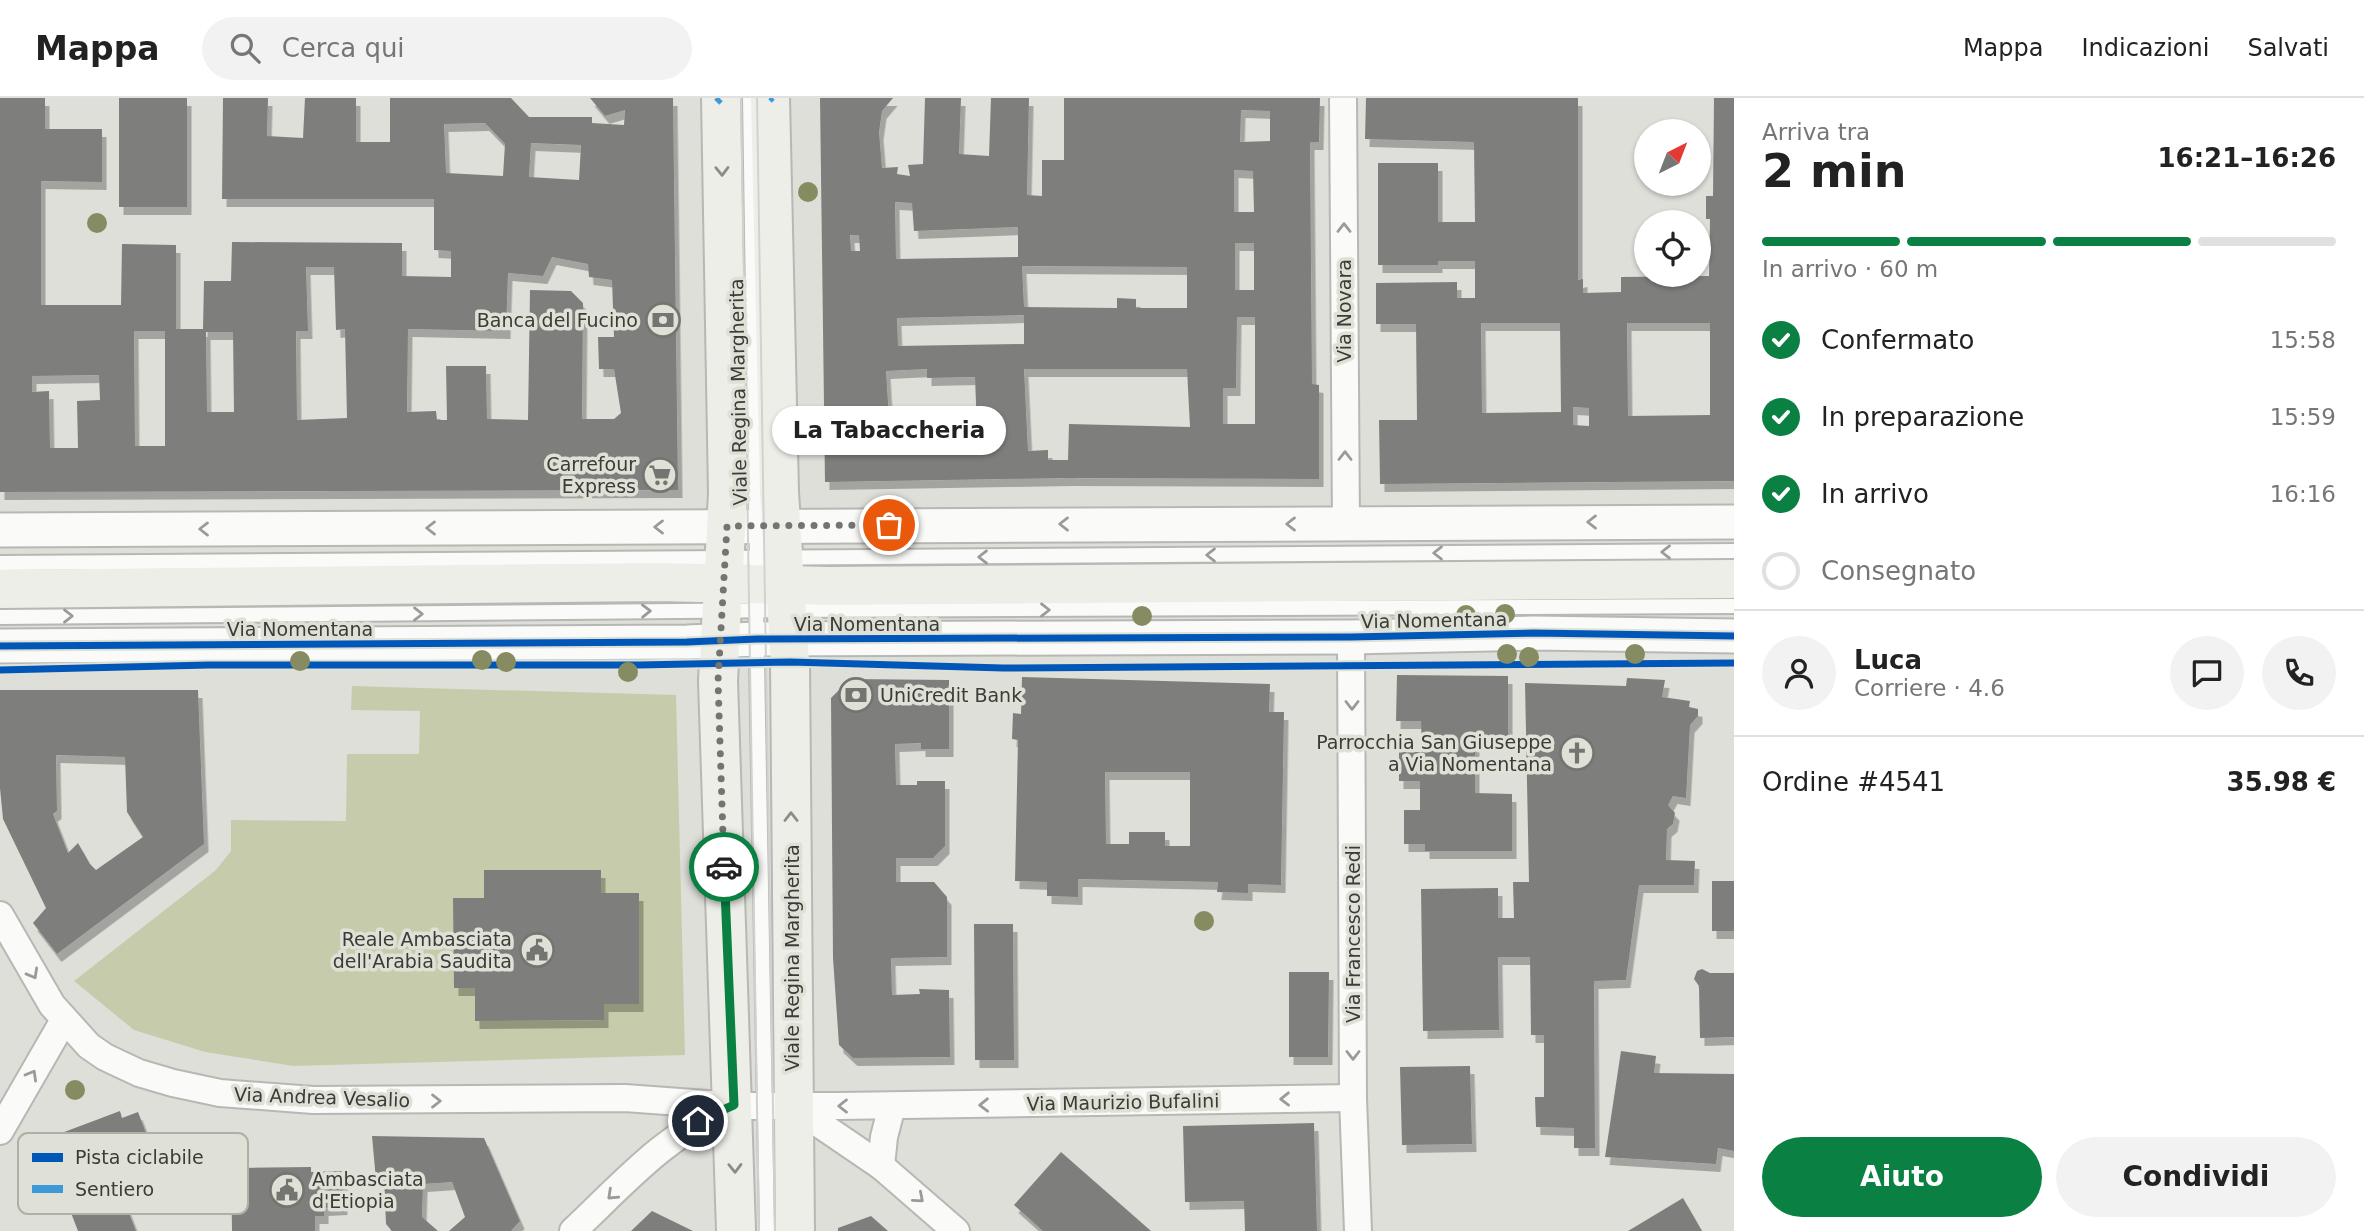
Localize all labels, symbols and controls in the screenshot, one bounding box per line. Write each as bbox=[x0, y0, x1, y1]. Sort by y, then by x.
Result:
search box bbox=[202, 17, 692, 80]
text: Mappa bbox=[35, 29, 160, 68]
icon: search bbox=[226, 29, 264, 67]
text: Cerca qui bbox=[282, 33, 405, 63]
text: Mappa bbox=[1963, 34, 2043, 62]
text: Indicazioni bbox=[2081, 34, 2209, 62]
text: Salvati bbox=[2247, 34, 2329, 62]
north arrow bbox=[1634, 119, 1712, 196]
map controls bbox=[1634, 119, 1711, 287]
text: Arriva tra bbox=[1762, 119, 1870, 145]
text: 16:21–16:26 bbox=[2157, 143, 2336, 173]
text: 2 min bbox=[1762, 144, 1906, 198]
one-way arrow bbox=[714, 166, 730, 177]
button: locate bbox=[1634, 210, 1711, 287]
one-way arrow bbox=[1336, 222, 1352, 233]
text: In arrivo · 60 m bbox=[1762, 256, 1938, 282]
street label: Via Novara bbox=[1333, 259, 1355, 363]
street label: Viale Regina Margherita bbox=[725, 278, 751, 506]
bank icon: Banca del Fucino bbox=[644, 301, 682, 339]
place label: Banca del Fucino bbox=[477, 309, 638, 331]
icon: check bbox=[1762, 321, 1800, 359]
text: Confermato bbox=[1821, 325, 1974, 355]
text: 15:58 bbox=[2270, 327, 2336, 353]
icon: check bbox=[1762, 398, 1800, 436]
text: In preparazione bbox=[1821, 402, 2024, 432]
text: 15:59 bbox=[2270, 404, 2336, 430]
callout: La Tabaccheria bbox=[772, 406, 1006, 455]
text: La Tabaccheria bbox=[793, 417, 985, 443]
one-way arrow bbox=[1337, 450, 1353, 460]
place label: Carrefour Express bbox=[546, 453, 636, 497]
supermarket icon: Carrefour Express bbox=[641, 456, 679, 494]
icon: check bbox=[1762, 475, 1800, 513]
text: In arrivo bbox=[1821, 479, 1929, 509]
text: 16:16 bbox=[2270, 481, 2336, 507]
pin bbox=[859, 495, 919, 555]
icon: bag bbox=[870, 506, 908, 544]
one-way arrow bbox=[1587, 514, 1597, 530]
one-way arrow bbox=[1058, 516, 1069, 532]
one-way arrow bbox=[1286, 516, 1296, 532]
one-way arrow bbox=[653, 519, 663, 535]
one-way arrow bbox=[425, 520, 436, 536]
one-way arrow bbox=[198, 521, 208, 537]
one-way arrow bbox=[1660, 544, 1671, 559]
one-way arrow bbox=[1433, 545, 1443, 561]
one-way arrow bbox=[1205, 547, 1216, 563]
one-way arrow bbox=[978, 549, 988, 565]
text: Consegnato bbox=[1821, 556, 1976, 586]
one-way arrow bbox=[1040, 602, 1050, 618]
one-way arrow bbox=[640, 604, 651, 619]
one-way arrow bbox=[413, 606, 424, 622]
one-way arrow bbox=[63, 608, 74, 624]
street label: Via Nomentana bbox=[1361, 608, 1507, 632]
street label: Via Nomentana bbox=[794, 613, 940, 635]
street label: Via Nomentana bbox=[227, 618, 373, 640]
button: person bbox=[1762, 636, 1836, 710]
button: chat bbox=[2170, 636, 2244, 710]
button: phone bbox=[2262, 636, 2336, 710]
text: Luca bbox=[1854, 645, 1922, 675]
text: Corriere · 4.6 bbox=[1854, 675, 2005, 701]
bank icon: UniCredit Bank bbox=[837, 676, 875, 714]
place label: UniCredit Bank bbox=[880, 684, 1022, 706]
one-way arrow bbox=[1344, 701, 1360, 711]
place label: Parrocchia San Giuseppe a Via Nomentana bbox=[1316, 731, 1552, 775]
church icon: Parrocchia San Giuseppe a Via Nomentana bbox=[1558, 734, 1596, 772]
text: Ordine #4541 bbox=[1762, 767, 1945, 797]
text: 35.98 € bbox=[2227, 767, 2336, 797]
one-way arrow bbox=[783, 812, 799, 822]
courier bbox=[689, 832, 759, 902]
street label: Viale Regina Margherita bbox=[781, 844, 803, 1072]
street label: Via Francesco Redi bbox=[1342, 845, 1364, 1023]
icon: car bbox=[705, 848, 743, 886]
place label: Reale Ambasciata dell'Arabia Saudita bbox=[333, 928, 512, 972]
public building icon: Reale Ambasciata dell'Arabia Saudita bbox=[518, 931, 556, 969]
one-way arrow bbox=[25, 967, 38, 980]
one-way arrow bbox=[1345, 1051, 1361, 1061]
one-way arrow bbox=[24, 1070, 37, 1083]
street label: Via Andrea Vesalio bbox=[233, 1083, 411, 1111]
street label: Via Maurizio Bufalini bbox=[1026, 1089, 1220, 1115]
pin bbox=[668, 1091, 728, 1151]
one-way arrow bbox=[1279, 1091, 1290, 1107]
one-way arrow bbox=[431, 1093, 442, 1109]
one-way arrow bbox=[979, 1097, 990, 1112]
one-way arrow bbox=[837, 1098, 847, 1114]
icon: home bbox=[679, 1102, 717, 1140]
legend bbox=[18, 1133, 248, 1214]
button: Aiuto bbox=[1762, 1137, 2042, 1217]
button: Condividi bbox=[2056, 1137, 2336, 1217]
text: Pista ciclabile bbox=[75, 1146, 204, 1168]
one-way arrow bbox=[727, 1164, 743, 1174]
place label: Ambasciata d'Etiopia bbox=[312, 1168, 424, 1212]
public building icon: Ambasciata d'Etiopia bbox=[268, 1171, 306, 1209]
text: Sentiero bbox=[75, 1178, 154, 1200]
one-way arrow bbox=[607, 1186, 620, 1199]
one-way arrow bbox=[910, 1190, 923, 1202]

